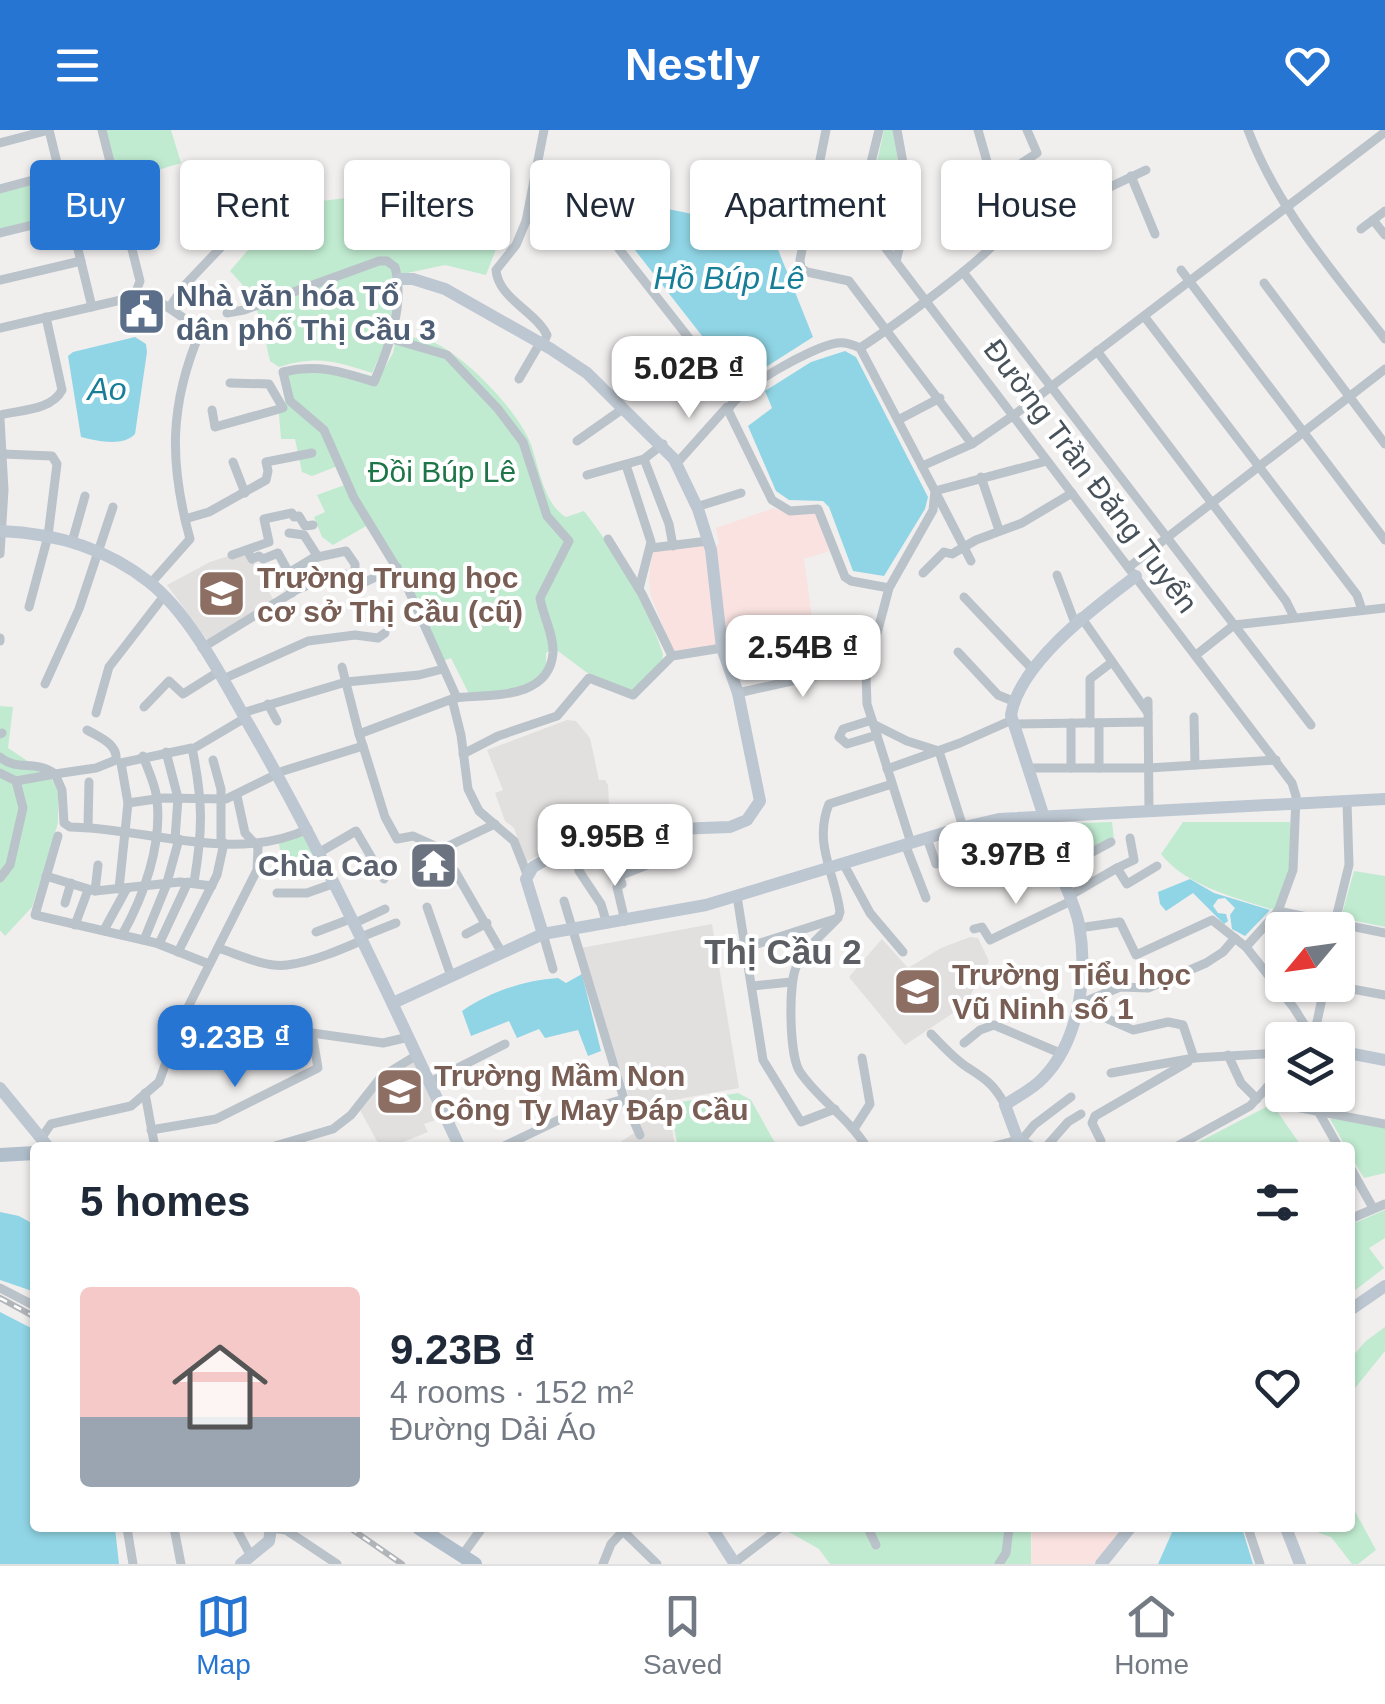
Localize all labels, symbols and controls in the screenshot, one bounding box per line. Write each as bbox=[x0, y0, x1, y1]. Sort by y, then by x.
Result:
icon: menu bbox=[50, 38, 105, 93]
icon: heart bbox=[1280, 38, 1335, 93]
text: Nestly bbox=[625, 39, 760, 90]
chip: Buy bbox=[30, 160, 160, 250]
chip: Rent bbox=[180, 160, 324, 250]
chip: Filters bbox=[344, 160, 510, 250]
chip: New bbox=[530, 160, 670, 250]
chip: Apartment bbox=[690, 160, 921, 250]
chip: House bbox=[941, 160, 1112, 250]
water label: Hồ Búp Lê bbox=[653, 260, 805, 296]
place label: Nhà văn hóa Tổ dân phố Thị Cầu 3 bbox=[176, 279, 436, 346]
public building icon: Nhà văn hóa Tổ dân phố Thị Cầu 3 bbox=[115, 286, 167, 338]
street label: Đường Trần Đăng Tuyển bbox=[978, 333, 1204, 619]
pin: 5.02B ₫ bbox=[597, 336, 781, 421]
text: 5.02B ₫ bbox=[634, 350, 744, 386]
water label: Ao bbox=[85, 371, 127, 407]
park label: Đồi Búp Lê bbox=[368, 455, 516, 488]
place label: Trường Trung học cơ sở Thị Cầu (cũ) bbox=[257, 561, 523, 628]
school or university icon: Trường Trung học cơ sở Thị Cầu (cũ) bbox=[196, 568, 248, 620]
pin: 2.54B ₫ bbox=[711, 615, 895, 700]
text: 2.54B ₫ bbox=[748, 629, 858, 665]
pin: 9.95B ₫ bbox=[523, 804, 707, 889]
text: 9.95B ₫ bbox=[560, 818, 670, 854]
pin: 3.97B ₫ bbox=[924, 822, 1108, 907]
text: 3.97B ₫ bbox=[961, 836, 1071, 872]
temple icon: Chùa Cao bbox=[407, 839, 459, 891]
place label: Chùa Cao bbox=[258, 849, 398, 882]
north arrow bbox=[1265, 912, 1355, 1002]
map controls bbox=[1265, 912, 1355, 1112]
district label: Thị Cầu 2 bbox=[704, 932, 862, 971]
place label: Trường Tiểu học Vũ Ninh số 1 bbox=[952, 958, 1191, 1025]
school or university icon: Trường Tiểu học Vũ Ninh số 1 bbox=[891, 965, 943, 1017]
pin: 9.23B ₫ bbox=[143, 1005, 327, 1090]
text: 9.23B ₫ bbox=[180, 1019, 290, 1055]
button: layers bbox=[1265, 1022, 1355, 1112]
place label: Trường Mầm Non Công Ty May Đáp Cầu bbox=[434, 1059, 748, 1126]
school or university icon: Trường Mầm Non Công Ty May Đáp Cầu bbox=[373, 1066, 425, 1118]
icon: filters bbox=[1250, 1175, 1305, 1230]
text: 5 homes bbox=[80, 1178, 250, 1225]
text: 9.23B ₫ bbox=[390, 1326, 535, 1373]
icon: home bbox=[160, 1327, 280, 1447]
icon: heart bbox=[1250, 1360, 1305, 1415]
text: 4 rooms · 152 m² bbox=[390, 1374, 634, 1410]
text: Đường Dải Áo bbox=[390, 1411, 596, 1447]
tab: Map bbox=[196, 1589, 251, 1681]
tab: Saved bbox=[643, 1589, 722, 1681]
tab: Home bbox=[1114, 1589, 1189, 1681]

